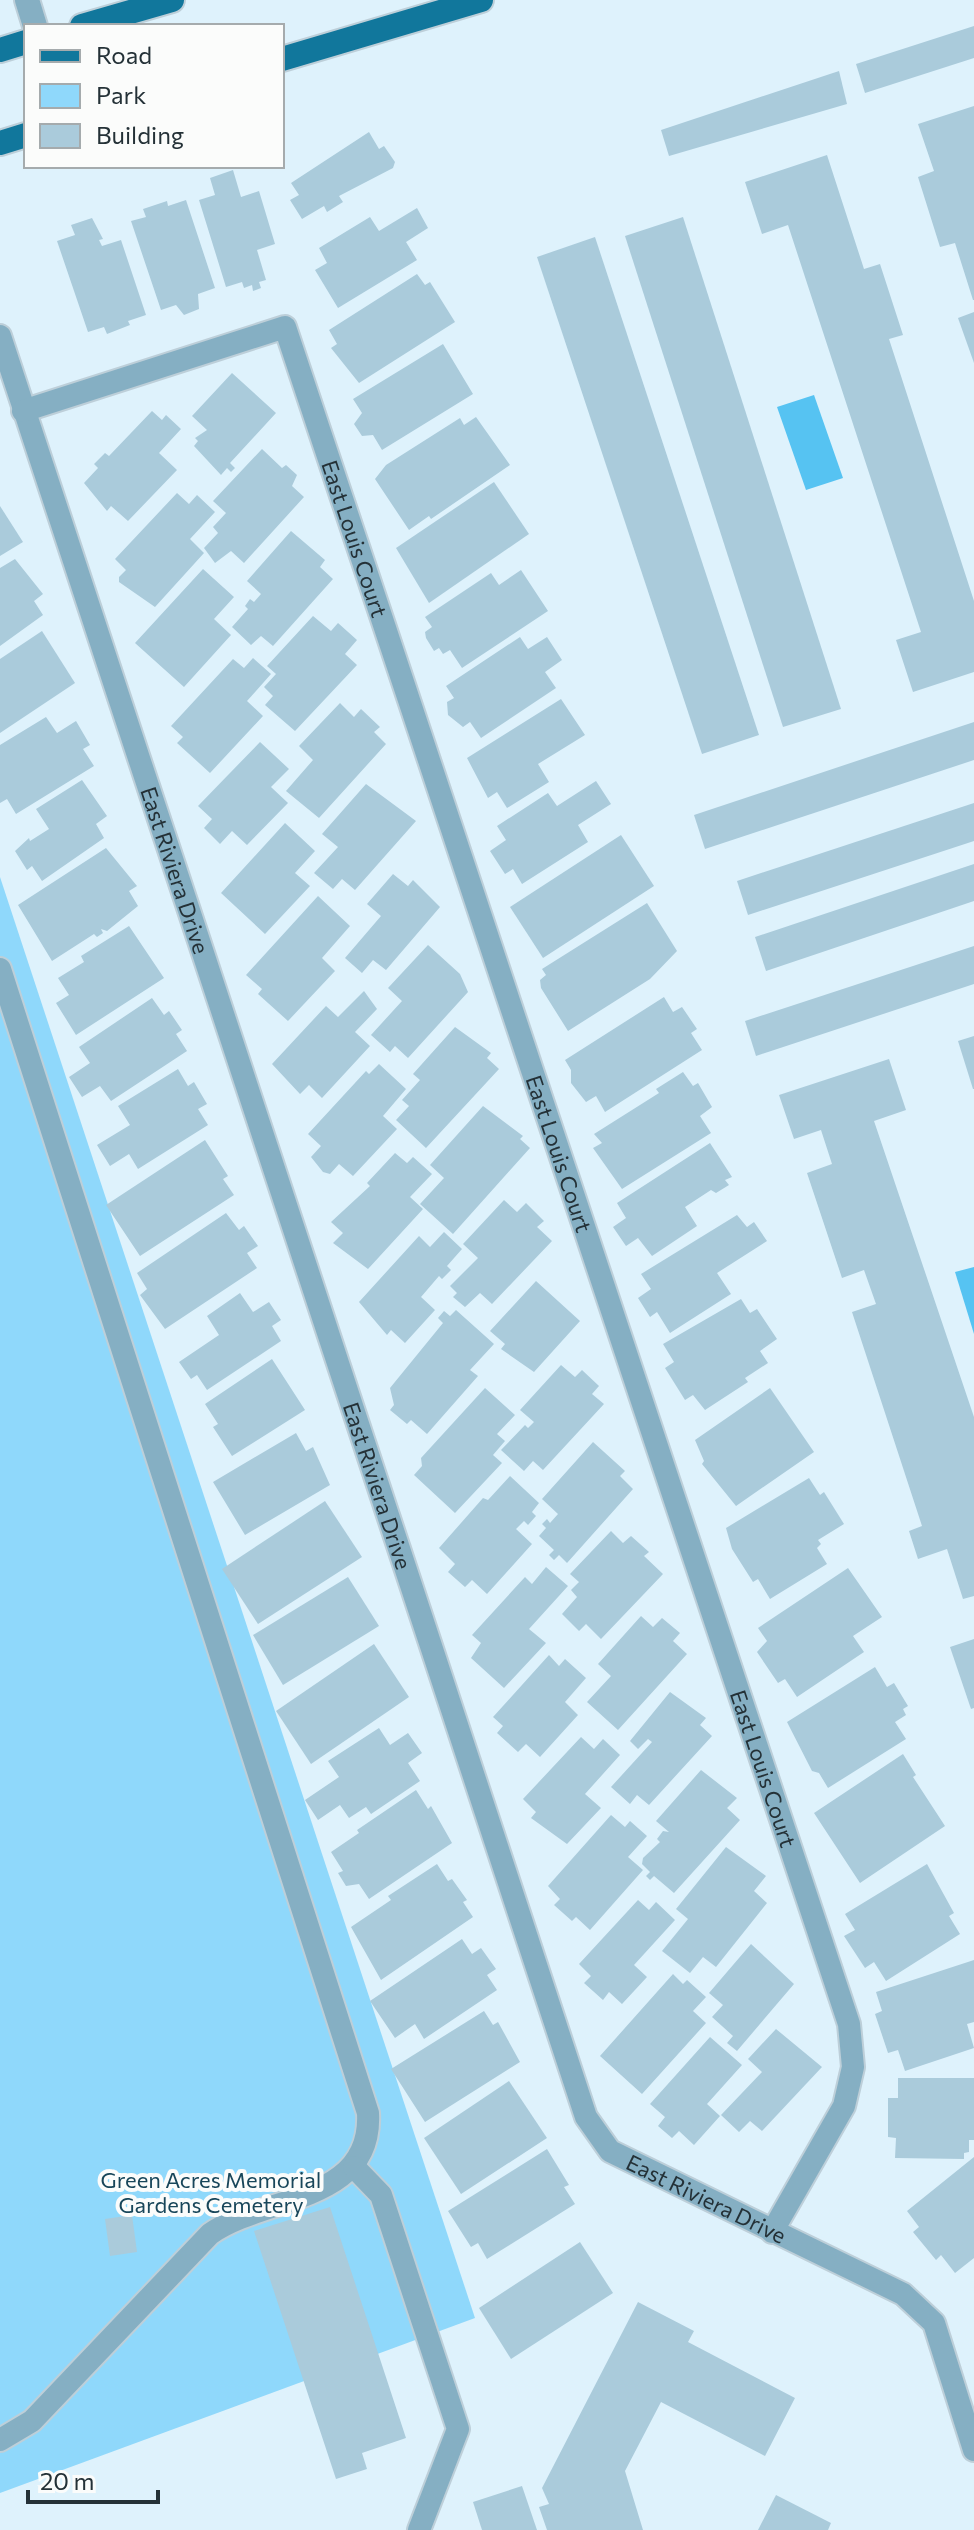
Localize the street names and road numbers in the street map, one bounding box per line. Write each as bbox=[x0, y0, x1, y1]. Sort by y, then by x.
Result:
street label: East Louis Court bbox=[317, 456, 394, 621]
street label: East Riviera Drive bbox=[136, 783, 216, 957]
street label: East Louis Court bbox=[521, 1071, 598, 1236]
street label: East Riviera Drive bbox=[338, 1398, 418, 1572]
street label: East Louis Court bbox=[725, 1686, 803, 1850]
street label: East Riviera Drive bbox=[622, 2148, 791, 2248]

